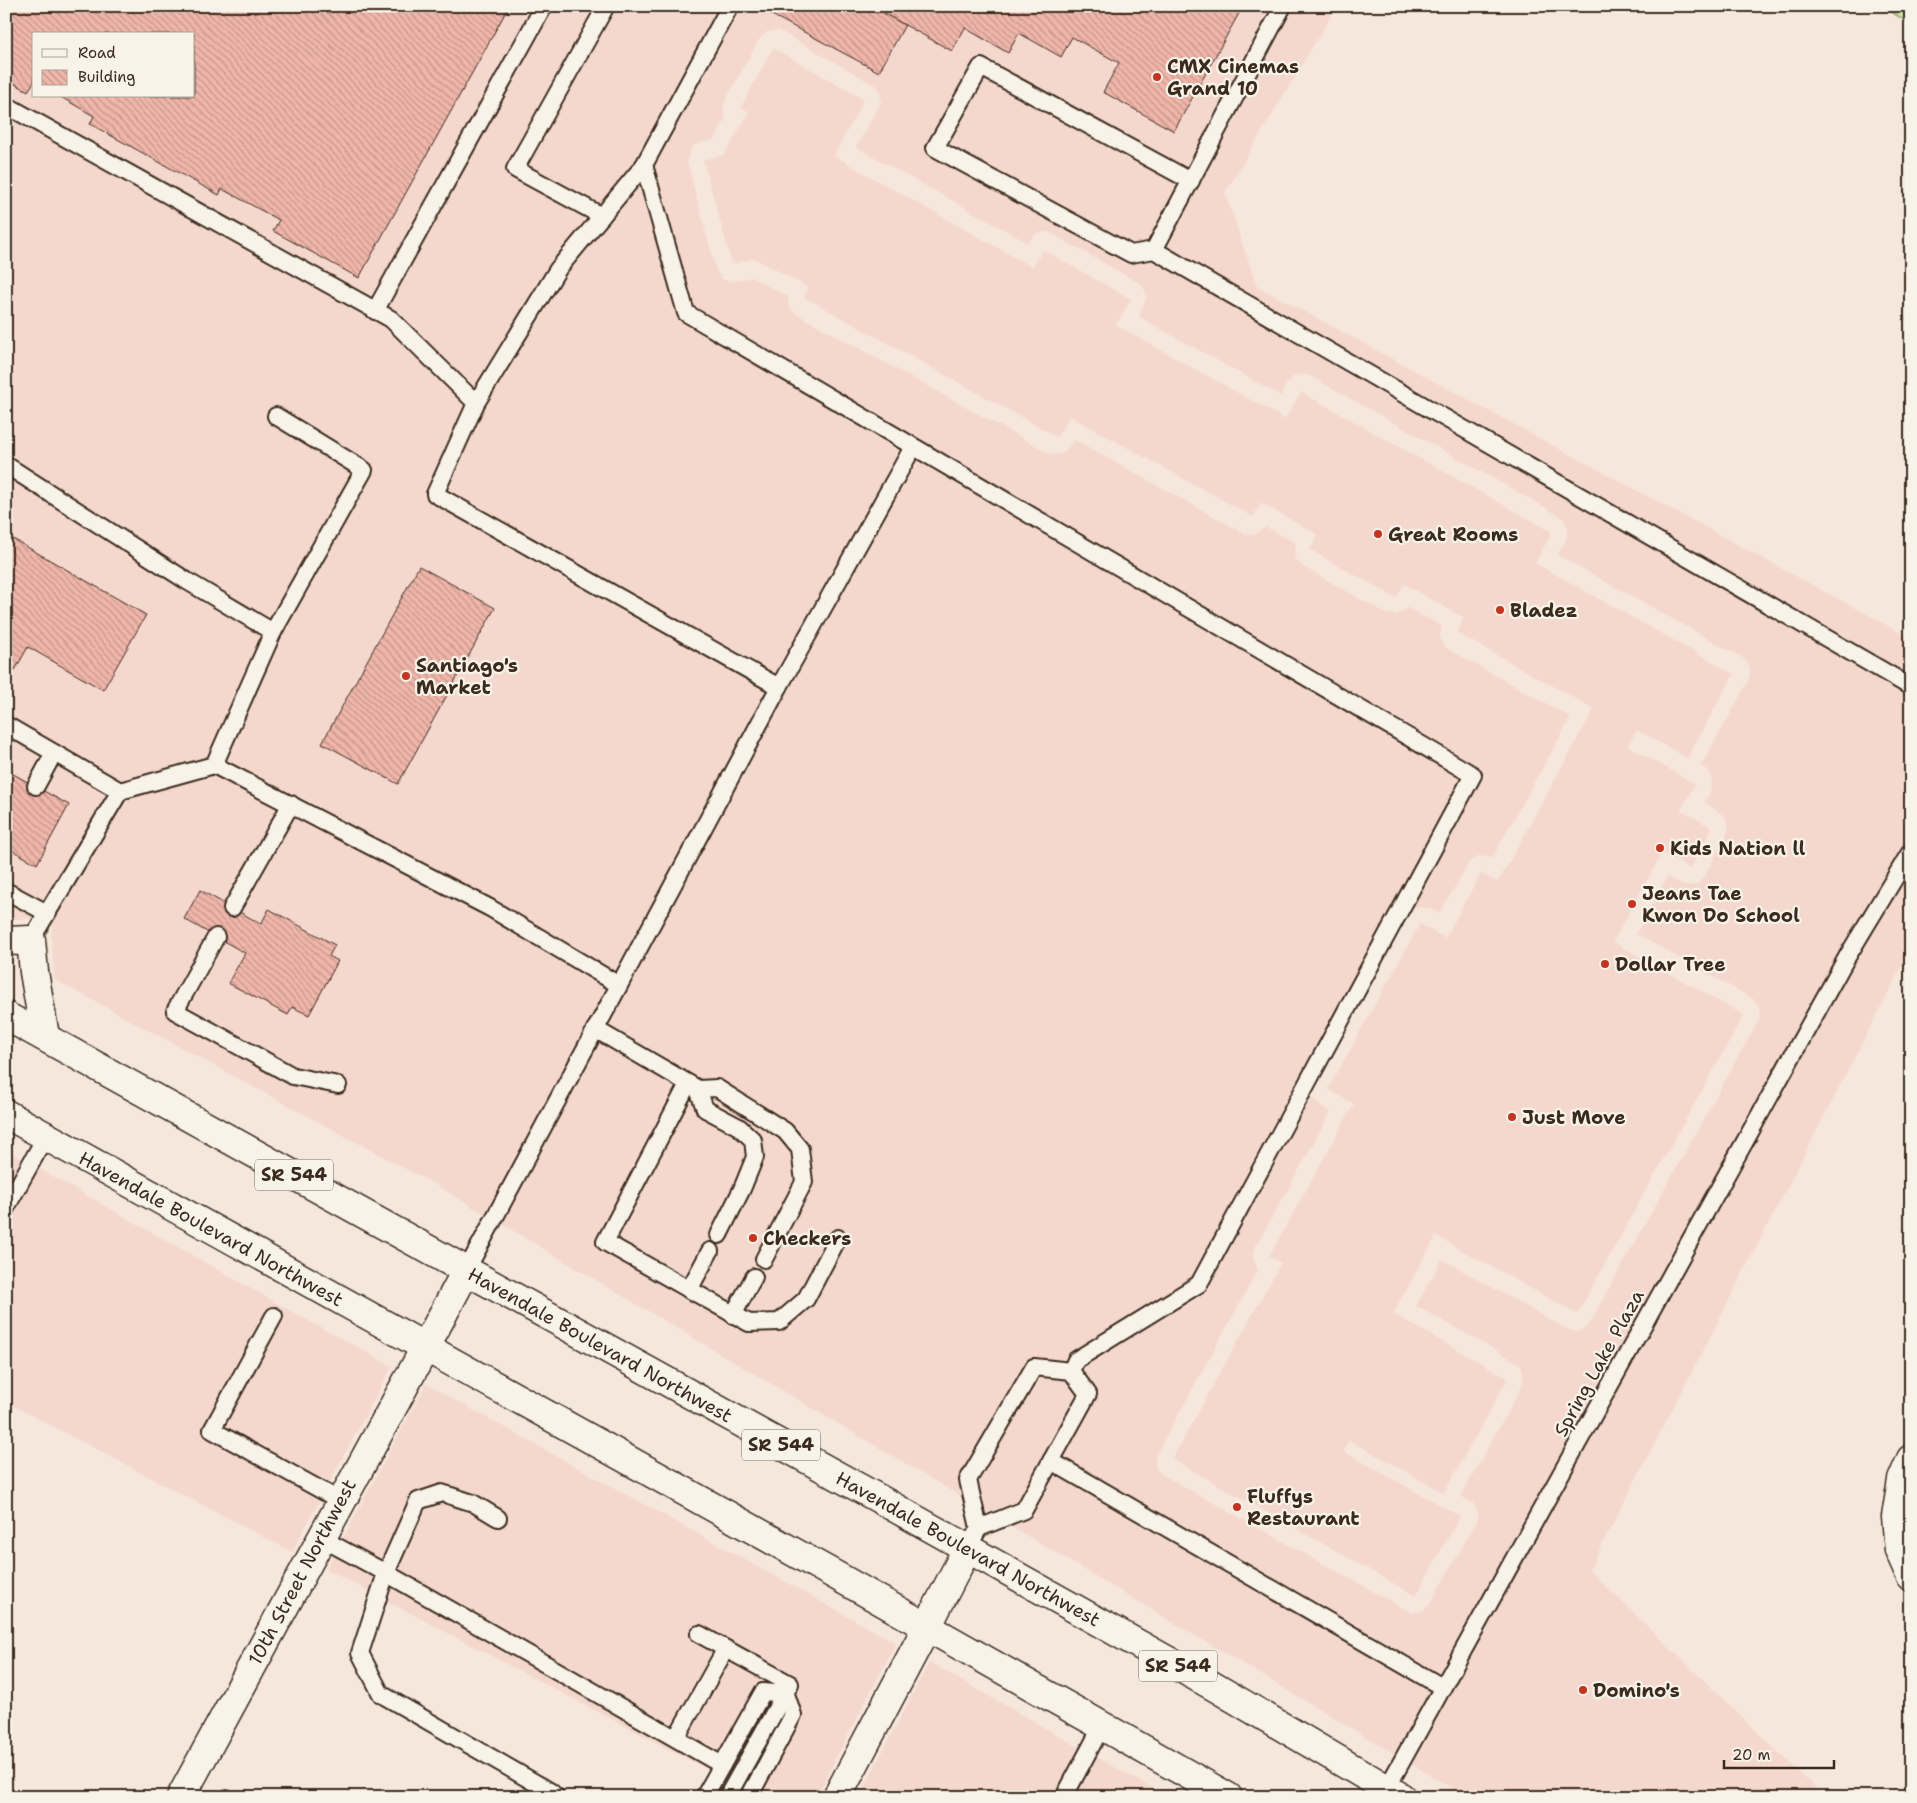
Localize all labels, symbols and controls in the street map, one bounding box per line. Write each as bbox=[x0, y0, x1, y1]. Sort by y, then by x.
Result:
legend bbox=[32, 32, 195, 98]
text: Road bbox=[78, 43, 116, 63]
place label: CMX Cinemas Grand 10 bbox=[1167, 54, 1299, 101]
text: Building bbox=[78, 67, 135, 87]
marker: CMX Cinemas Grand 10 bbox=[1151, 71, 1163, 83]
place label: Great Rooms bbox=[1388, 522, 1518, 547]
marker: Great Rooms bbox=[1372, 528, 1384, 540]
place label: Bladez bbox=[1510, 598, 1577, 623]
marker: Bladez bbox=[1494, 604, 1506, 616]
place label: Santiago's Market bbox=[416, 653, 518, 700]
marker: Santiago's Market bbox=[400, 670, 412, 682]
place label: Kids Nation ll bbox=[1670, 836, 1806, 861]
marker: Kids Nation ll bbox=[1654, 842, 1666, 854]
place label: Jeans Tae Kwon Do School bbox=[1642, 881, 1800, 928]
marker: Jeans Tae Kwon Do School bbox=[1626, 898, 1638, 910]
place label: Dollar Tree bbox=[1615, 952, 1726, 977]
marker: Dollar Tree bbox=[1599, 958, 1611, 970]
place label: Just Move bbox=[1522, 1105, 1626, 1130]
marker: Just Move bbox=[1506, 1111, 1518, 1123]
street label: Havendale Boulevard Northwest bbox=[74, 1146, 348, 1312]
road number: SR 544 bbox=[255, 1160, 333, 1190]
place label: Checkers bbox=[763, 1226, 851, 1251]
marker: Checkers bbox=[747, 1232, 759, 1244]
street label: Havendale Boulevard Northwest bbox=[463, 1262, 737, 1428]
street label: Spring Lake Plaza bbox=[1548, 1285, 1650, 1441]
road number: SR 544 bbox=[742, 1430, 820, 1460]
street label: Havendale Boulevard Northwest bbox=[831, 1466, 1105, 1632]
street label: 10th Street Northwest bbox=[242, 1475, 362, 1669]
place label: Fluffys Restaurant bbox=[1247, 1484, 1360, 1531]
marker: Fluffys Restaurant bbox=[1231, 1501, 1243, 1513]
road number: SR 544 bbox=[1139, 1650, 1217, 1682]
place label: Domino's bbox=[1593, 1678, 1680, 1703]
marker: Domino's bbox=[1577, 1684, 1589, 1696]
scale bar bbox=[1724, 1738, 1834, 1770]
text: 20 m bbox=[1732, 1745, 1771, 1765]

